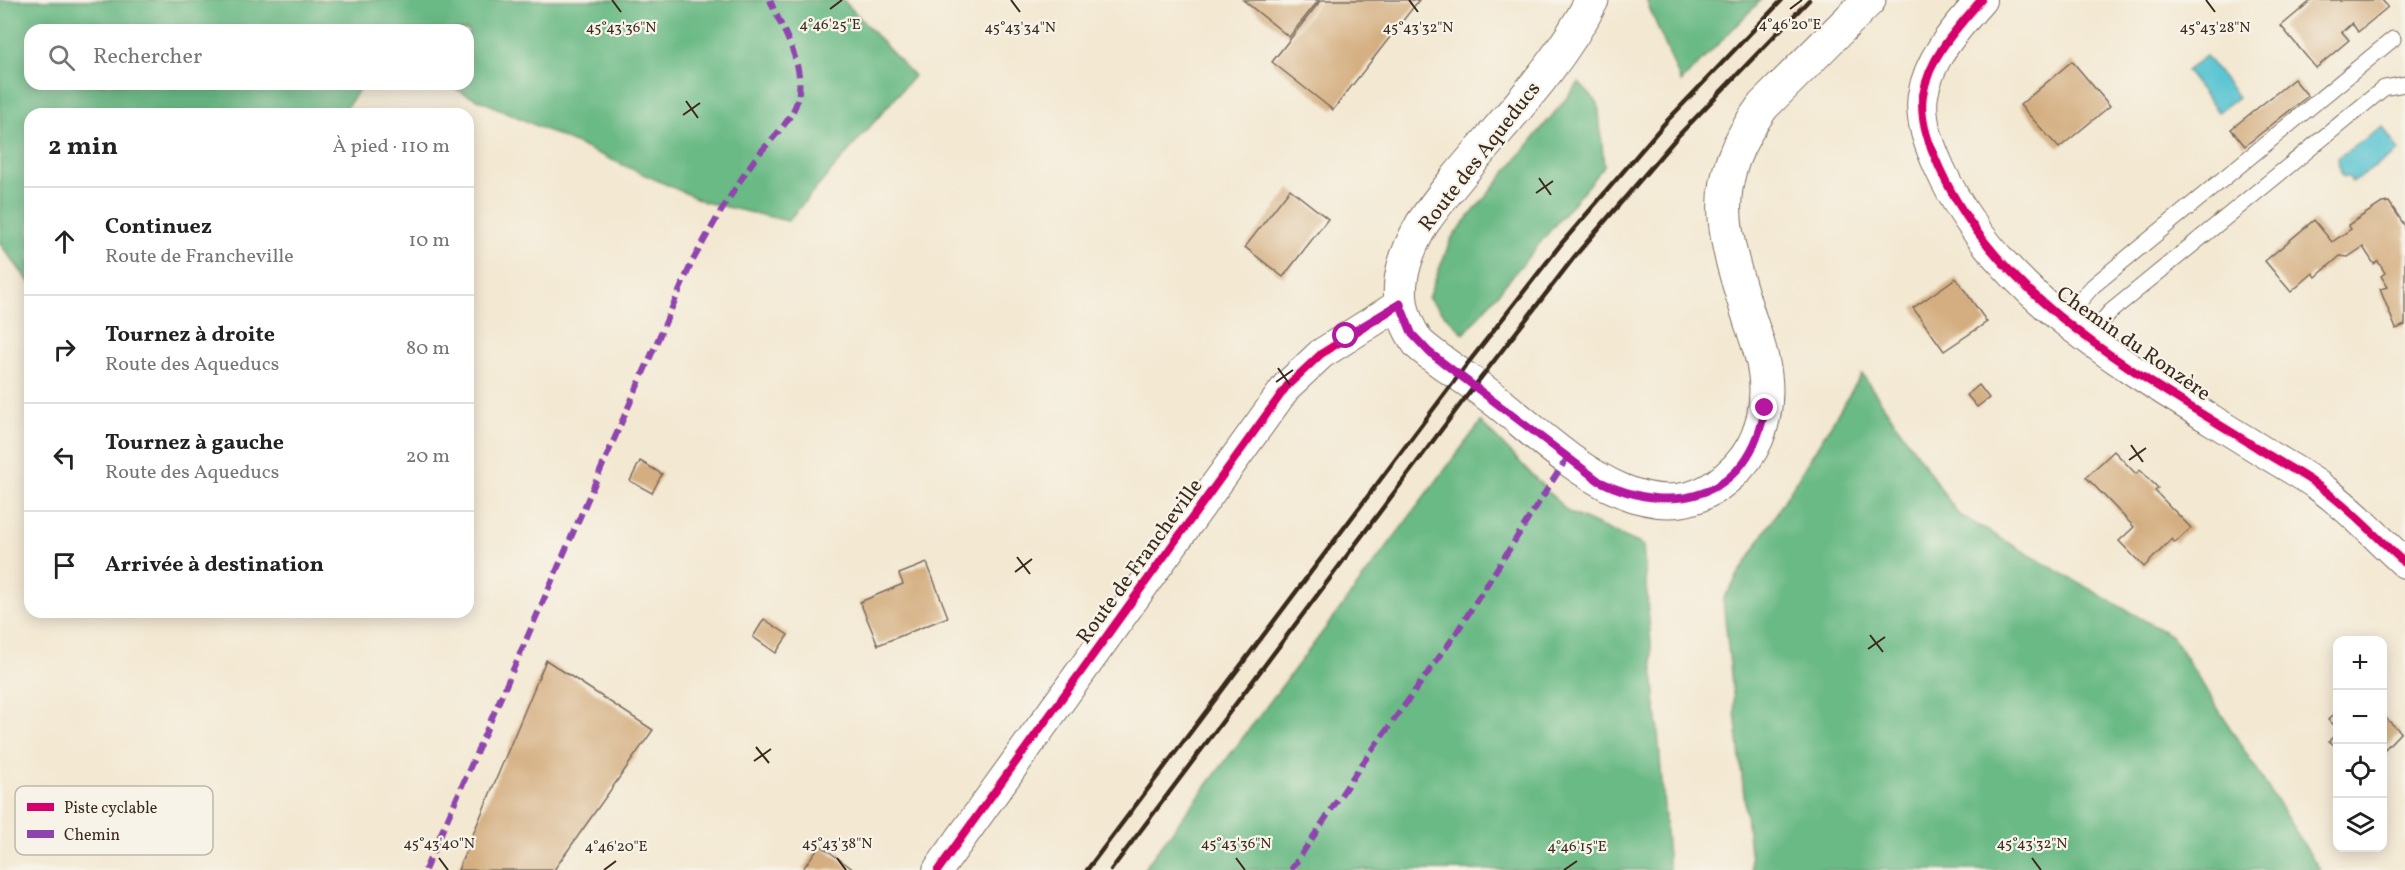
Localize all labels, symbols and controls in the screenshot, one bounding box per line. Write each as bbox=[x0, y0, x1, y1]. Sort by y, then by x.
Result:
text: 4°46'25"E bbox=[799, 15, 861, 36]
text: 4°46'20"E bbox=[1759, 15, 1821, 36]
text: 45°43'36"N bbox=[586, 18, 656, 39]
text: 45°43'34"N bbox=[984, 18, 1056, 39]
text: 45°43'32"N bbox=[1383, 18, 1453, 39]
text: 45°43'28"N bbox=[2180, 18, 2250, 39]
search box bbox=[24, 24, 474, 90]
icon: search bbox=[45, 41, 78, 74]
text: Rechercher bbox=[93, 42, 202, 73]
street label: Route des Aqueducs bbox=[1412, 76, 1548, 238]
text: 2 min bbox=[48, 129, 118, 165]
text: À pied · 110 m bbox=[333, 133, 450, 161]
text: Continuez bbox=[105, 212, 212, 243]
icon: ahead bbox=[48, 225, 81, 258]
text: 10 m bbox=[409, 227, 450, 255]
text: Route de Francheville bbox=[105, 243, 294, 271]
street label: Chemin du Ronzère bbox=[2050, 280, 2216, 408]
text: Tournez à droite bbox=[105, 320, 275, 351]
route start bbox=[1332, 322, 1358, 348]
icon: right bbox=[48, 333, 81, 366]
text: 80 m bbox=[406, 335, 450, 363]
text: Route des Aqueducs bbox=[105, 351, 279, 379]
route end bbox=[1751, 394, 1777, 420]
text: Tournez à gauche bbox=[105, 428, 284, 459]
icon: left bbox=[48, 441, 81, 474]
text: 20 m bbox=[406, 443, 450, 471]
text: Route des Aqueducs bbox=[105, 459, 279, 487]
street label: Route de Francheville bbox=[1070, 473, 1210, 651]
icon: arrive bbox=[48, 549, 81, 582]
text: Arrivée à destination bbox=[105, 550, 324, 581]
map controls bbox=[2333, 636, 2387, 852]
button: + bbox=[2333, 636, 2387, 690]
button: − bbox=[2333, 690, 2387, 744]
button: locate bbox=[2333, 744, 2387, 798]
legend bbox=[15, 786, 213, 855]
text: Piste cyclable bbox=[64, 798, 157, 820]
button: layers bbox=[2333, 798, 2387, 852]
text: Chemin bbox=[64, 825, 120, 847]
text: 45°43'40"N bbox=[403, 834, 475, 855]
text: 45°43'38"N bbox=[802, 834, 872, 855]
text: 45°43'36"N bbox=[1201, 834, 1271, 855]
text: 45°43'32"N bbox=[1997, 834, 2067, 855]
text: 4°46'20"E bbox=[585, 837, 647, 858]
text: 4°46'15"E bbox=[1547, 837, 1607, 858]

